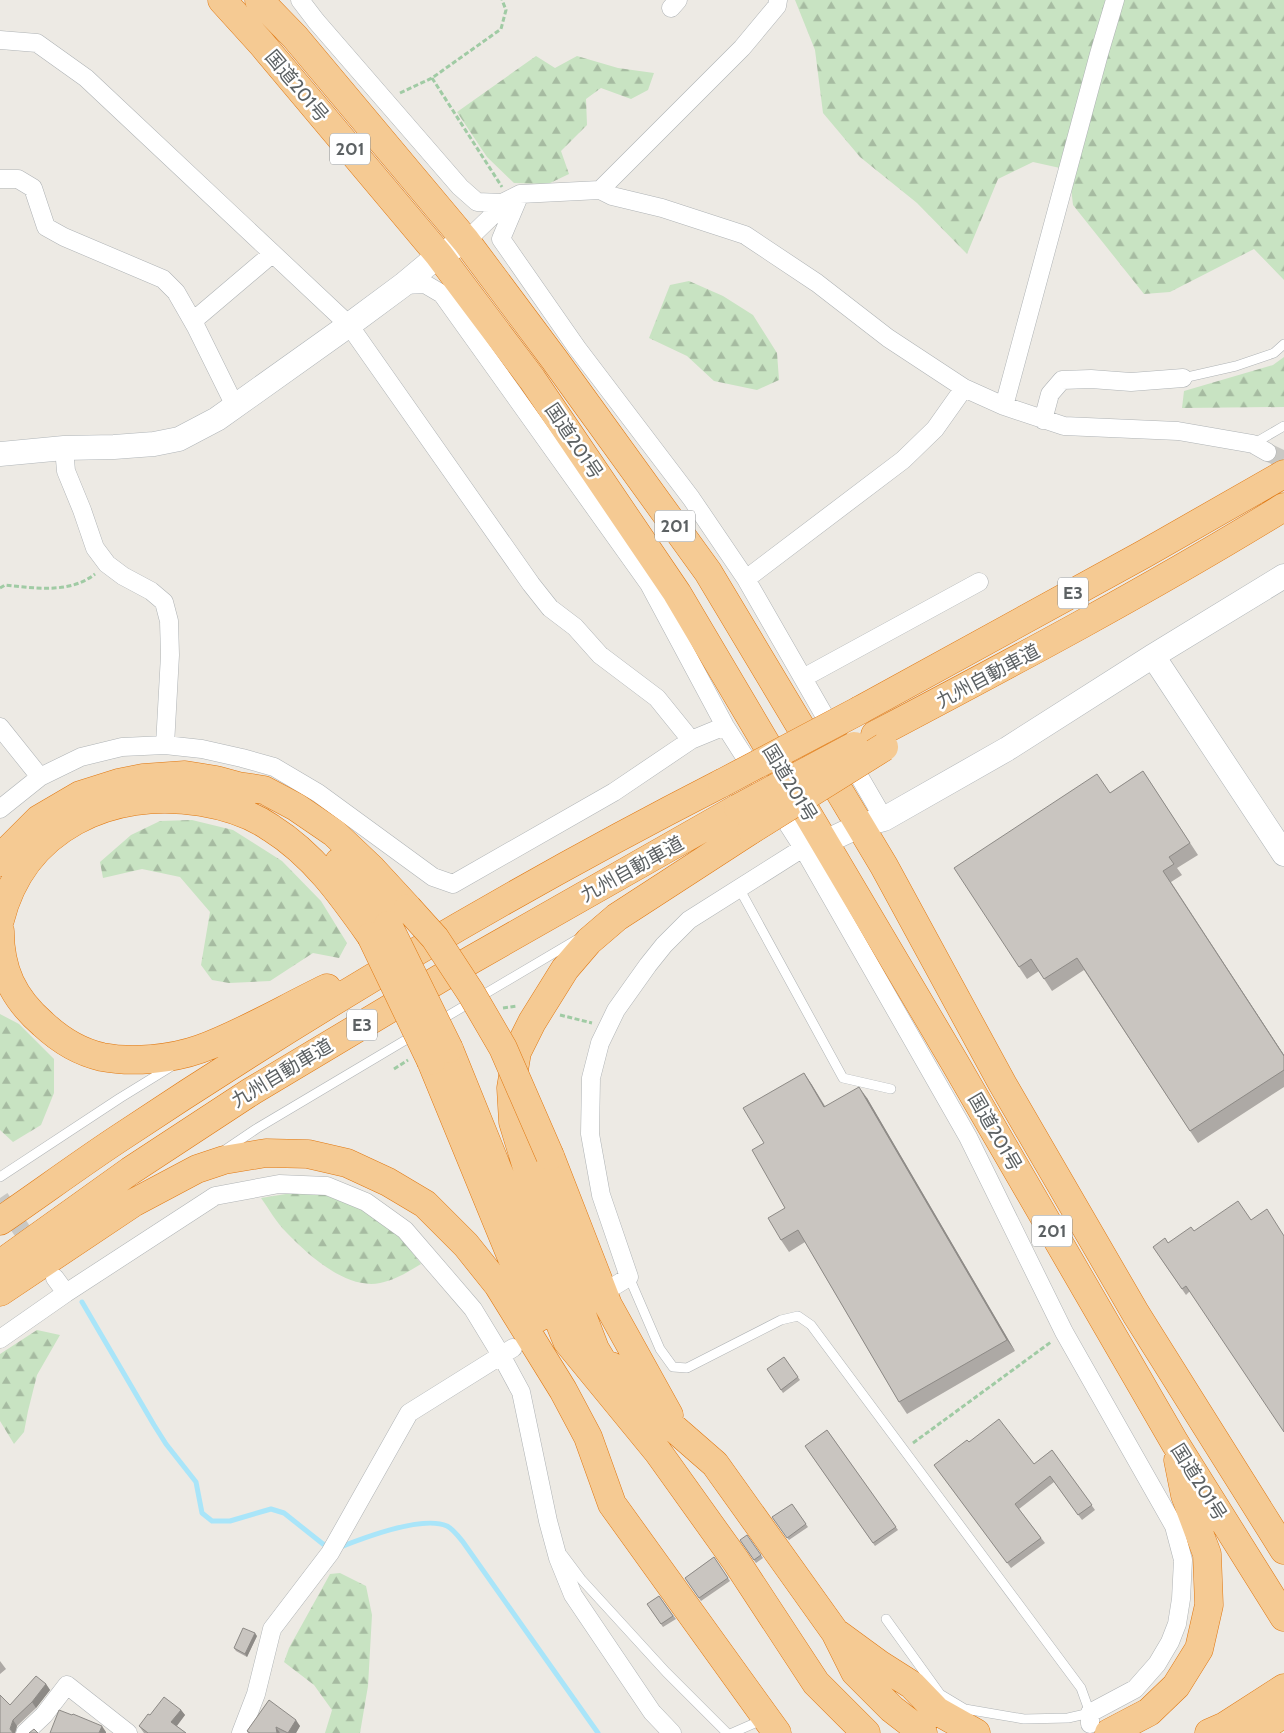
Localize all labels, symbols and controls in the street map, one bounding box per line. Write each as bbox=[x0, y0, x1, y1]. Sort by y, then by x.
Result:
street label: 国道201号 bbox=[260, 46, 334, 126]
road number: 201 bbox=[330, 134, 370, 164]
street label: 国道201号 bbox=[540, 399, 608, 483]
road number: 201 bbox=[655, 511, 695, 542]
road number: E3 bbox=[1058, 578, 1088, 608]
street label: 九州自動車道 bbox=[932, 639, 1044, 713]
street label: 国道201号 bbox=[758, 740, 822, 826]
street label: 九州自動車道 bbox=[577, 831, 687, 907]
road number: E3 bbox=[347, 1010, 377, 1040]
street label: 九州自動車道 bbox=[227, 1034, 337, 1112]
street label: 国道201号 bbox=[963, 1089, 1027, 1175]
road number: 201 bbox=[1032, 1216, 1072, 1246]
street label: 国道201号 bbox=[1166, 1439, 1232, 1525]

